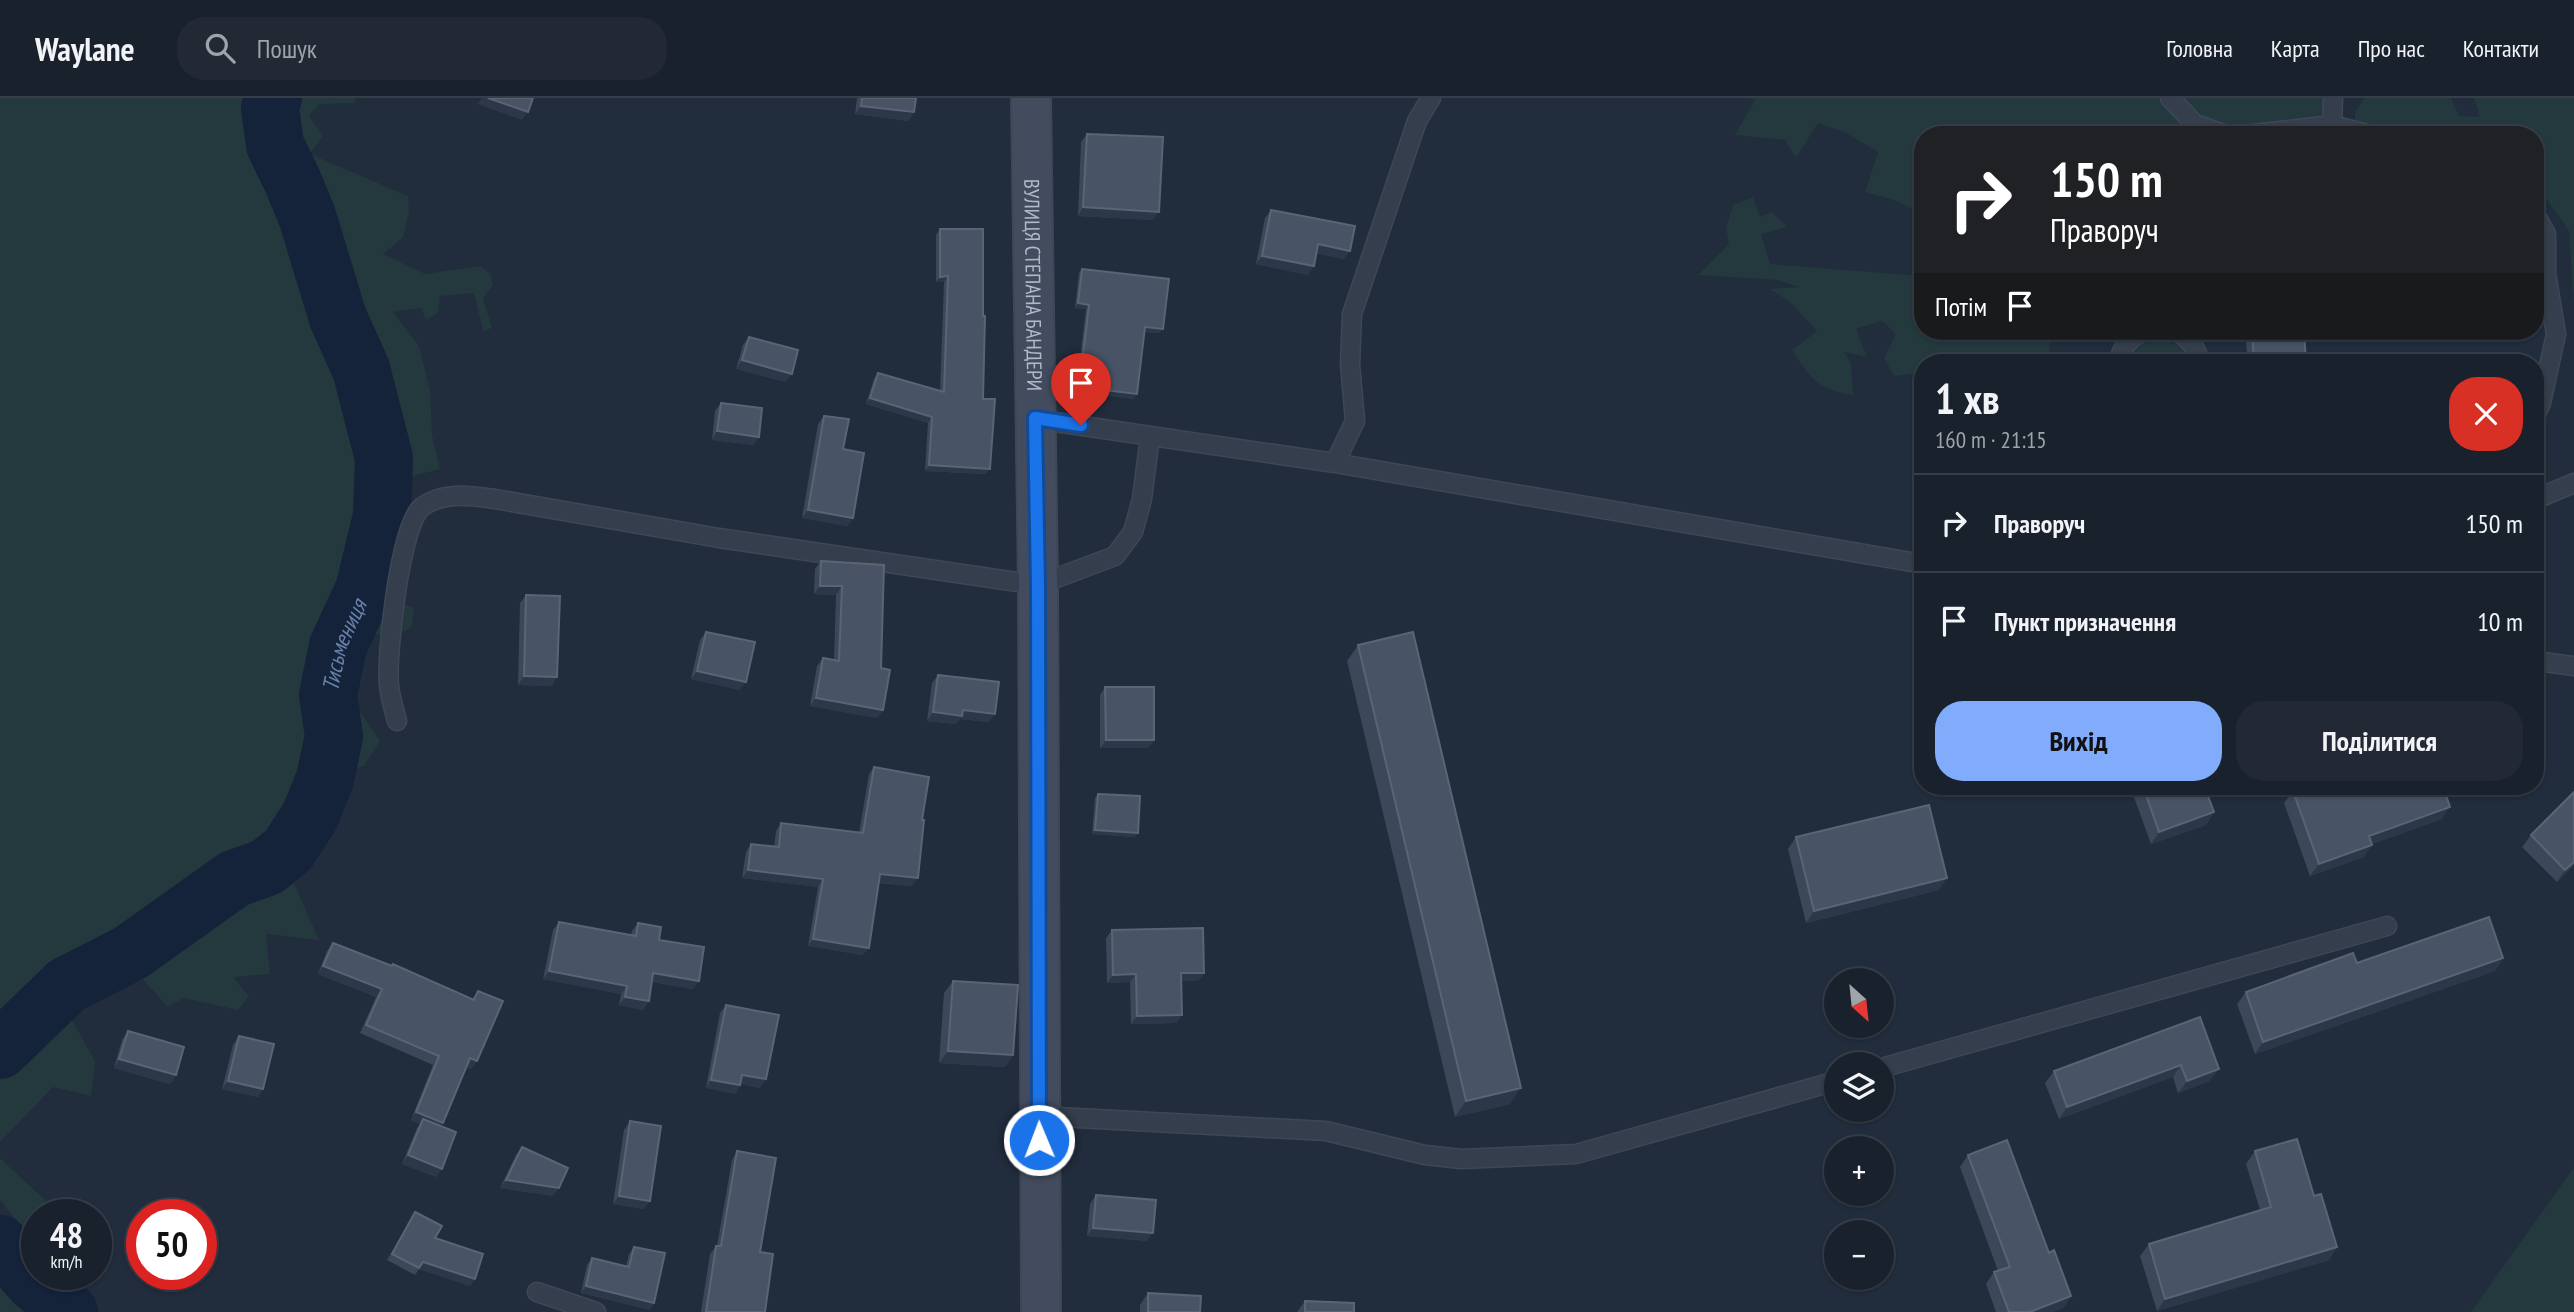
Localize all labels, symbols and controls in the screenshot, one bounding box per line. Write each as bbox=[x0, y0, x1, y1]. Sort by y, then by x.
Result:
search box bbox=[177, 17, 667, 80]
text: Waylane bbox=[35, 27, 135, 70]
icon: search bbox=[201, 29, 239, 67]
text: Пошук bbox=[257, 32, 317, 65]
text: Головна bbox=[2166, 33, 2233, 64]
text: Карта bbox=[2271, 33, 2320, 64]
text: Про нас bbox=[2358, 33, 2425, 64]
text: Контакти bbox=[2463, 33, 2539, 64]
text: 150 m bbox=[2050, 147, 2163, 211]
icon: right bbox=[1935, 154, 2026, 245]
street label: ВУЛИЦЯ СТЕПАНА БАНДЕРИ bbox=[1019, 179, 1049, 391]
text: Праворуч bbox=[2050, 209, 2159, 251]
icon: arrive bbox=[2001, 287, 2039, 325]
text: Потім bbox=[1935, 290, 1987, 323]
pin bbox=[1051, 353, 1111, 425]
icon: arrive bbox=[1062, 364, 1100, 402]
text: 1 хв bbox=[1935, 371, 2000, 426]
button: close bbox=[2449, 377, 2523, 451]
text: 160 m · 21:15 bbox=[1935, 425, 2047, 454]
icon: right bbox=[1935, 504, 1973, 542]
text: Праворуч bbox=[1994, 507, 2085, 540]
text: 150 m bbox=[2465, 507, 2523, 540]
water label: Тисьмениця bbox=[315, 592, 373, 694]
icon: arrive bbox=[1935, 602, 1973, 640]
text: Пункт призначення bbox=[1994, 605, 2176, 638]
text: 10 m bbox=[2477, 605, 2523, 638]
button: Вихід bbox=[1935, 701, 2222, 781]
button: Поділитися bbox=[2236, 701, 2523, 781]
north arrow bbox=[1824, 968, 1894, 1038]
map controls bbox=[1824, 968, 1894, 1290]
button: layers bbox=[1824, 1052, 1894, 1122]
position arrow bbox=[1002, 1103, 1076, 1177]
button: + bbox=[1824, 1136, 1894, 1206]
speed limit sign: 50 bbox=[126, 1199, 217, 1290]
text: 48 bbox=[50, 1212, 83, 1258]
button: − bbox=[1824, 1220, 1894, 1290]
text: km/h bbox=[51, 1250, 82, 1273]

